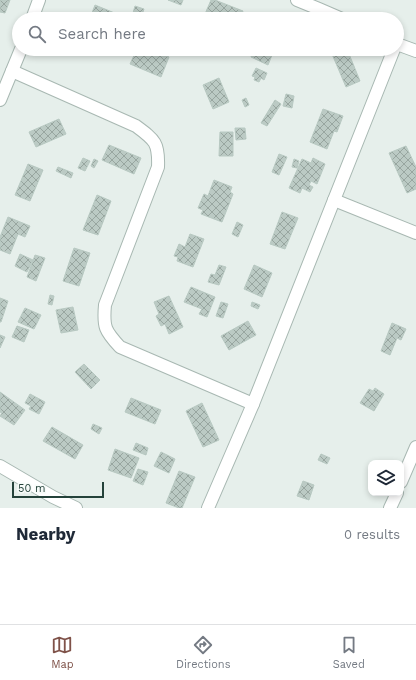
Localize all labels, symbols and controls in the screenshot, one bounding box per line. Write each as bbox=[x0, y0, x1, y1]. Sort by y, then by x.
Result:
search box bbox=[12, 12, 404, 56]
icon: search bbox=[26, 23, 48, 45]
text: Search here bbox=[58, 25, 146, 43]
map controls bbox=[368, 460, 404, 496]
button: layers bbox=[368, 460, 404, 496]
scale bar bbox=[12, 480, 104, 499]
text: 50 m bbox=[18, 482, 45, 495]
text: Nearby bbox=[16, 524, 75, 544]
text: 0 results bbox=[344, 527, 400, 542]
tab: Map bbox=[51, 634, 74, 671]
tab: Directions bbox=[176, 634, 230, 671]
tab: Saved bbox=[333, 634, 365, 671]

